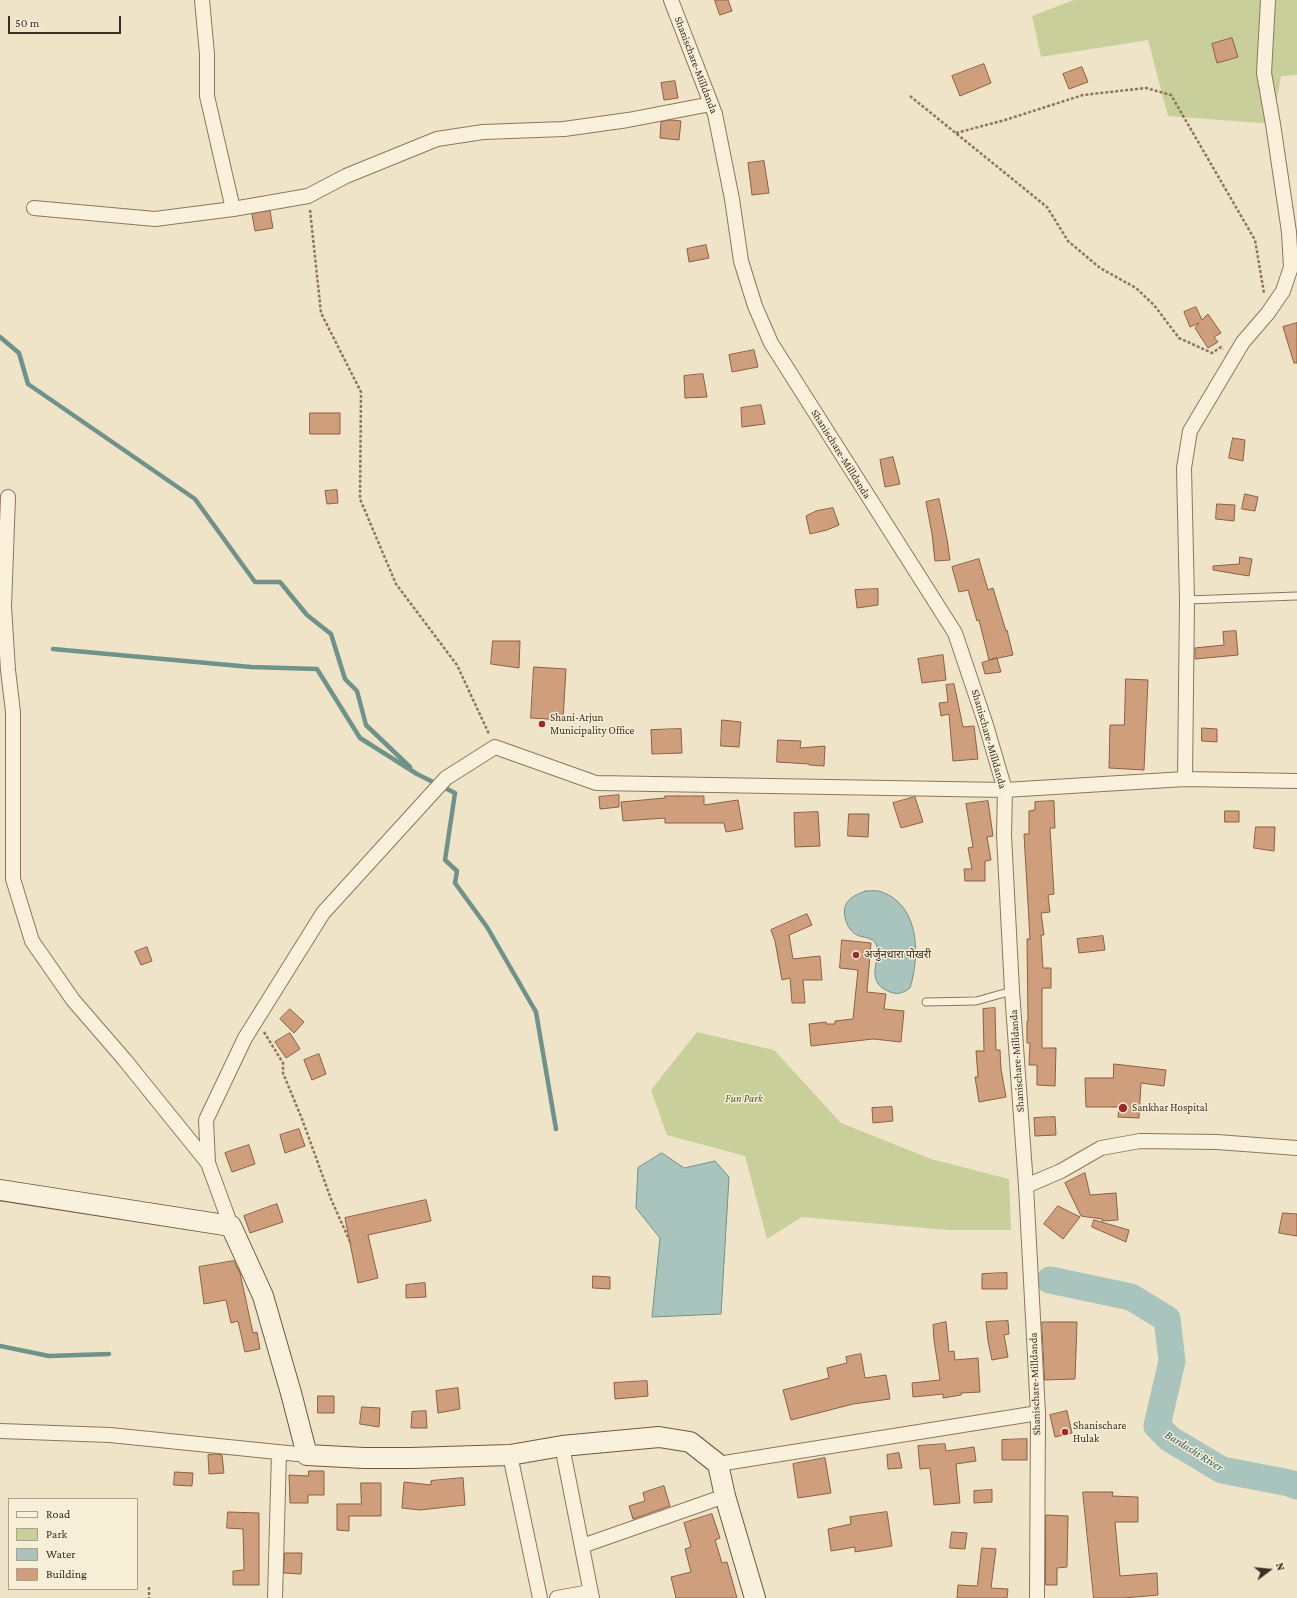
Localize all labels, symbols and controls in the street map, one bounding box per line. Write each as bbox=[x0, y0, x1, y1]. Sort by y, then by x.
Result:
scale bar bbox=[10, 8, 123, 34]
street label: Shanischare-Milldanda bbox=[671, 15, 721, 115]
text: 50 m bbox=[15, 16, 39, 30]
street label: Shanischare-Milldanda bbox=[808, 407, 874, 501]
street label: Shanischare-Milldanda bbox=[968, 688, 1010, 790]
place label: Shani-Arjun Municipality Office bbox=[550, 711, 634, 737]
marker: Shani-Arjun Municipality Office bbox=[537, 719, 547, 729]
place label: अर्जुनधारा पोखरी bbox=[864, 948, 931, 962]
marker: अर्जुनधारा पोखरी bbox=[851, 950, 861, 960]
street label: Shanischare-Milldanda bbox=[1007, 1009, 1027, 1113]
park label: Fun Park bbox=[725, 1092, 763, 1106]
place label: Sankhar Hospital bbox=[1132, 1101, 1208, 1115]
marker: Sankhar Hospital bbox=[1117, 1102, 1129, 1114]
street label: Shanischare-Milldanda bbox=[1027, 1332, 1043, 1436]
place label: Shanischare Hulak bbox=[1073, 1419, 1126, 1445]
marker: Shanischare Hulak bbox=[1060, 1427, 1070, 1437]
water label: Bardashi River bbox=[1162, 1427, 1226, 1475]
legend bbox=[8, 1498, 138, 1590]
text: Road bbox=[46, 1507, 70, 1521]
text: Park bbox=[46, 1527, 67, 1541]
text: Water bbox=[46, 1547, 75, 1561]
north arrow bbox=[1249, 1550, 1289, 1590]
text: N bbox=[1274, 1561, 1287, 1572]
text: Building bbox=[46, 1567, 87, 1581]

